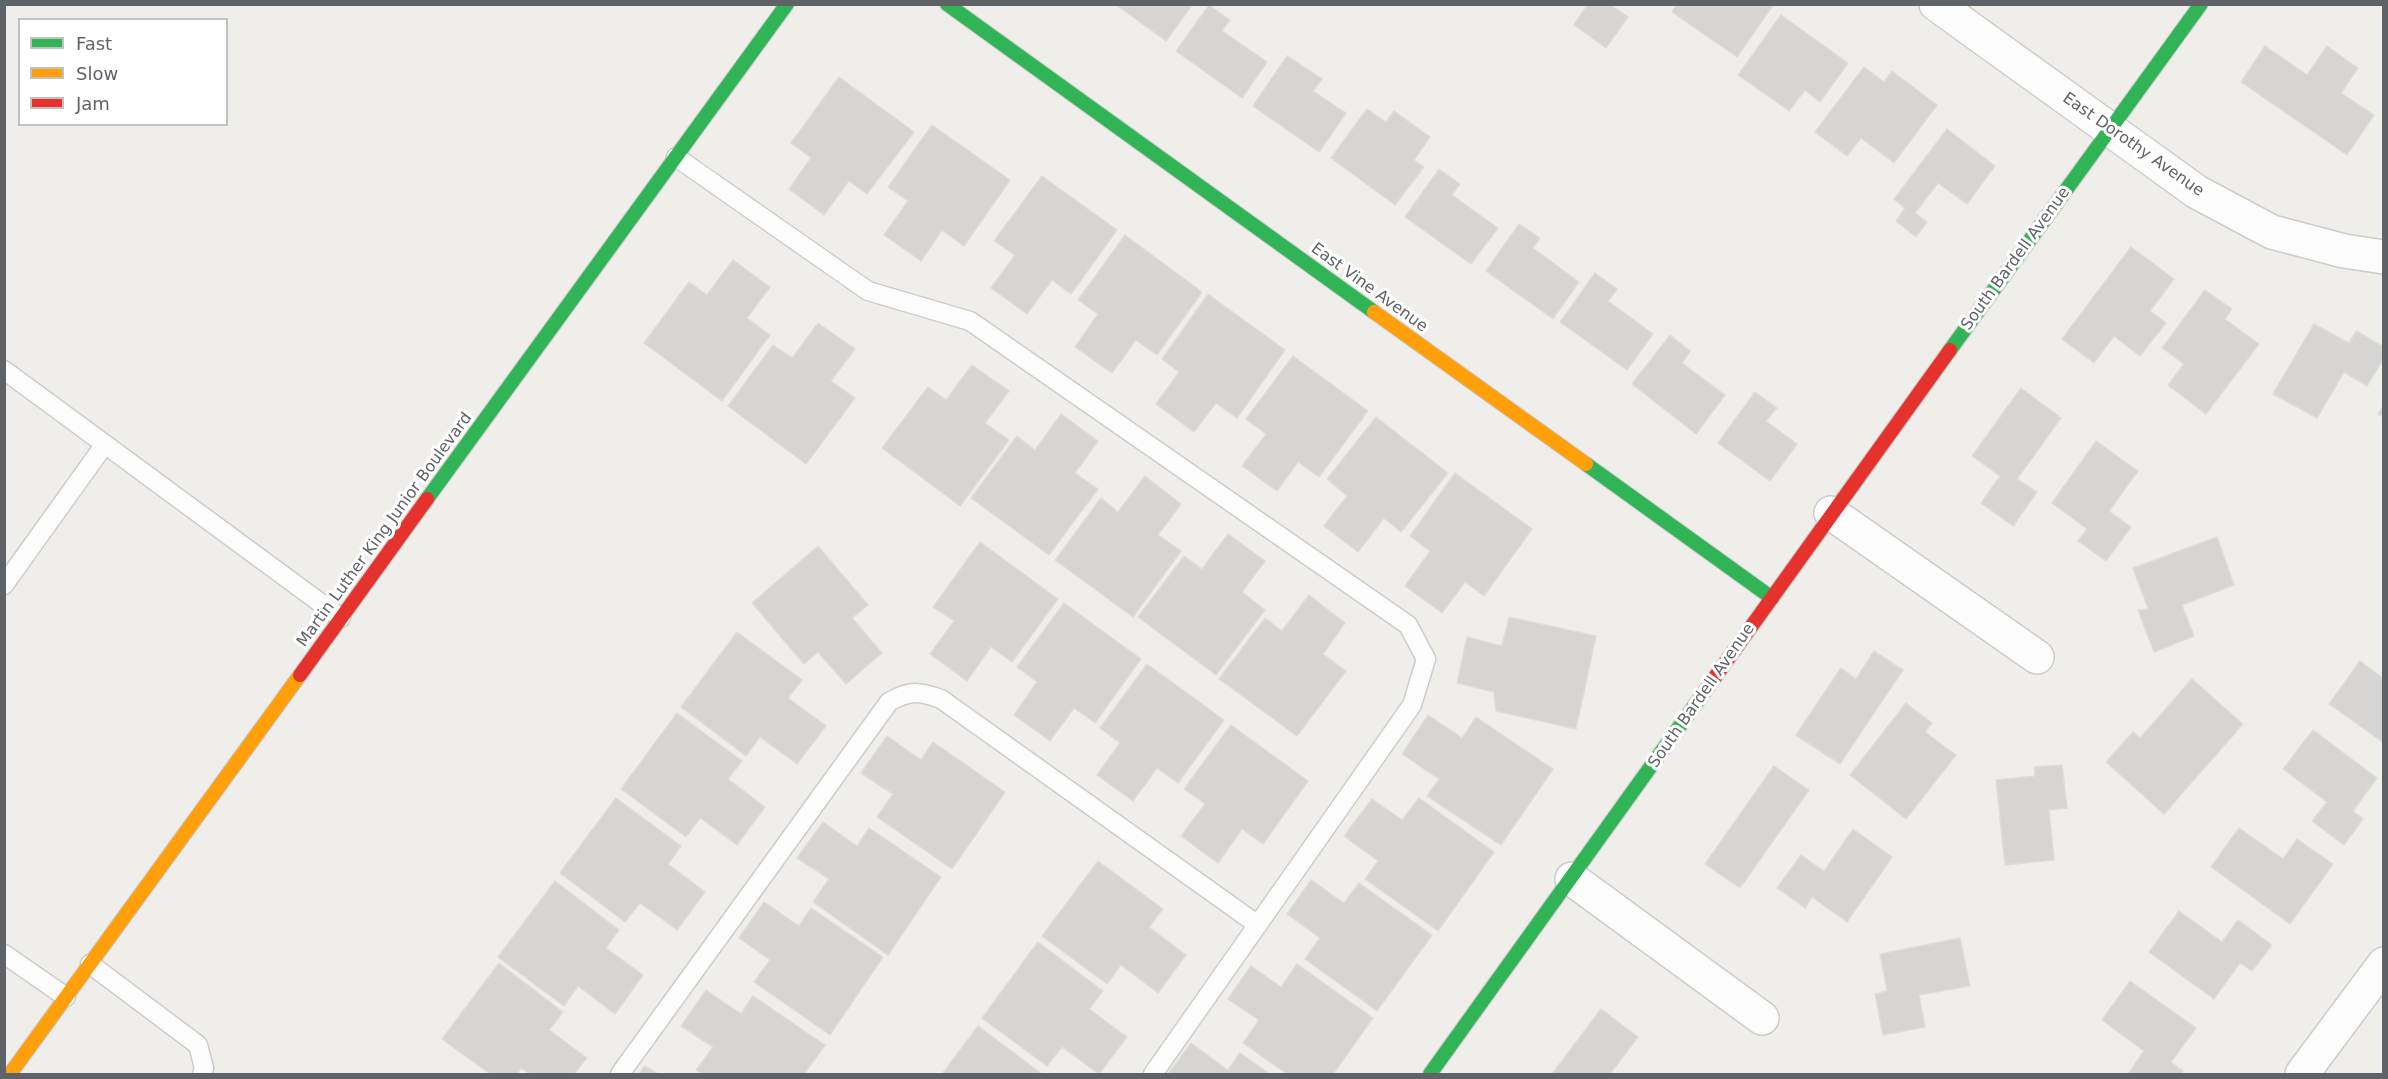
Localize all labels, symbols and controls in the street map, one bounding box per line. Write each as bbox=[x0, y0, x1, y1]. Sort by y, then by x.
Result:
legend bbox=[18, 18, 228, 126]
text: Fast bbox=[76, 33, 112, 54]
text: Slow bbox=[76, 63, 118, 84]
street label: East Dorothy Avenue bbox=[2059, 89, 2207, 201]
text: Jam bbox=[76, 93, 110, 114]
street label: South Bardell Avenue bbox=[1958, 184, 2074, 334]
street label: East Vine Avenue bbox=[1307, 239, 1431, 337]
street label: Martin Luther King Junior Boulevard bbox=[293, 409, 477, 651]
street label: South Bardell Avenue bbox=[1645, 620, 1759, 772]

